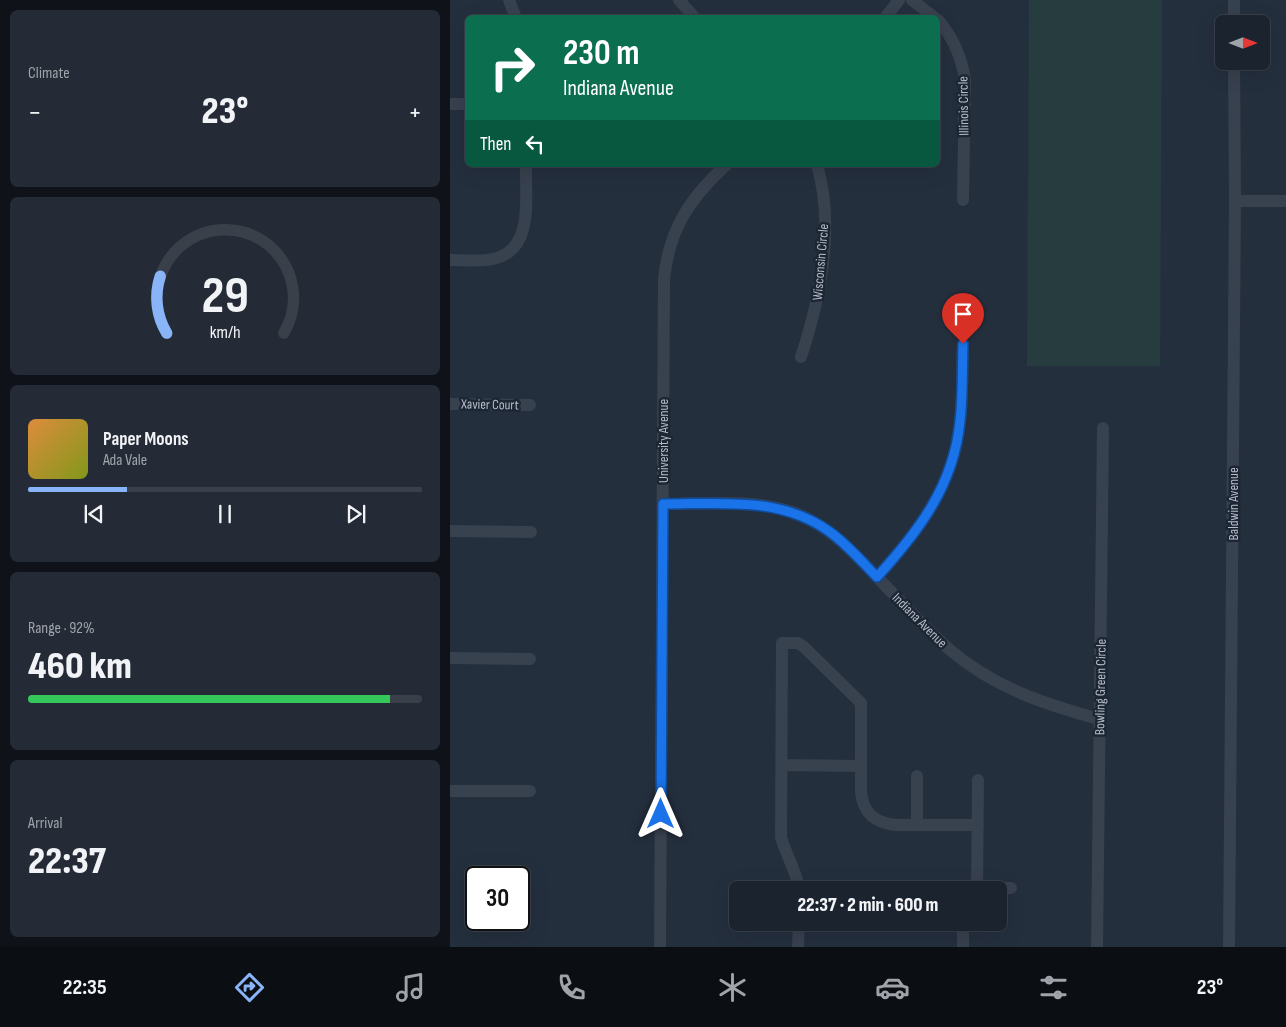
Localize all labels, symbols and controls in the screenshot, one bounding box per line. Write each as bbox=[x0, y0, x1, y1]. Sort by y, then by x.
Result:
north arrow bbox=[1215, 15, 1270, 70]
map controls bbox=[1215, 15, 1270, 70]
text: 230 m bbox=[563, 32, 639, 75]
icon: right bbox=[480, 35, 545, 100]
text: Climate bbox=[28, 64, 70, 83]
text: Indiana Avenue bbox=[563, 75, 674, 102]
street label: Illinois Circle bbox=[954, 76, 973, 136]
text: 23° bbox=[202, 89, 248, 134]
text: − bbox=[28, 96, 42, 129]
text: + bbox=[408, 96, 422, 129]
icon: left bbox=[521, 130, 549, 158]
text: Then bbox=[480, 133, 511, 156]
street label: Wisconsin Circle bbox=[809, 223, 832, 301]
text: 29 bbox=[201, 265, 249, 328]
pin bbox=[942, 293, 984, 344]
icon: arrive bbox=[949, 300, 977, 328]
text: km/h bbox=[210, 322, 240, 343]
street label: Xavier Court bbox=[460, 395, 519, 414]
street label: University Avenue bbox=[655, 399, 672, 483]
text: Paper Moons bbox=[103, 428, 189, 451]
text: Ada Vale bbox=[103, 451, 147, 470]
street label: Baldwin Avenue bbox=[1225, 467, 1242, 541]
icon: previous bbox=[80, 500, 108, 528]
icon: pause bbox=[211, 500, 239, 528]
icon: next bbox=[342, 500, 370, 528]
street label: Indiana Avenue bbox=[889, 589, 951, 651]
text: Range · 92% bbox=[28, 619, 95, 638]
street label: Bowling Green Circle bbox=[1091, 639, 1110, 735]
text: 460 km bbox=[28, 644, 132, 689]
position arrow bbox=[634, 787, 686, 839]
text: Arrival bbox=[28, 814, 62, 833]
text: 22:37 bbox=[28, 839, 106, 884]
speed limit sign: 30 bbox=[465, 866, 530, 931]
text: 22:37 · 2 min · 600 m bbox=[798, 894, 938, 917]
icon: directions bbox=[232, 970, 267, 1005]
icon: music bbox=[393, 970, 428, 1005]
icon: phone bbox=[554, 970, 589, 1005]
icon: climate bbox=[715, 970, 750, 1005]
icon: car bbox=[875, 970, 910, 1005]
icon: filters bbox=[1036, 970, 1071, 1005]
text: 22:35 bbox=[63, 974, 107, 1001]
text: 23° bbox=[1197, 974, 1223, 1001]

